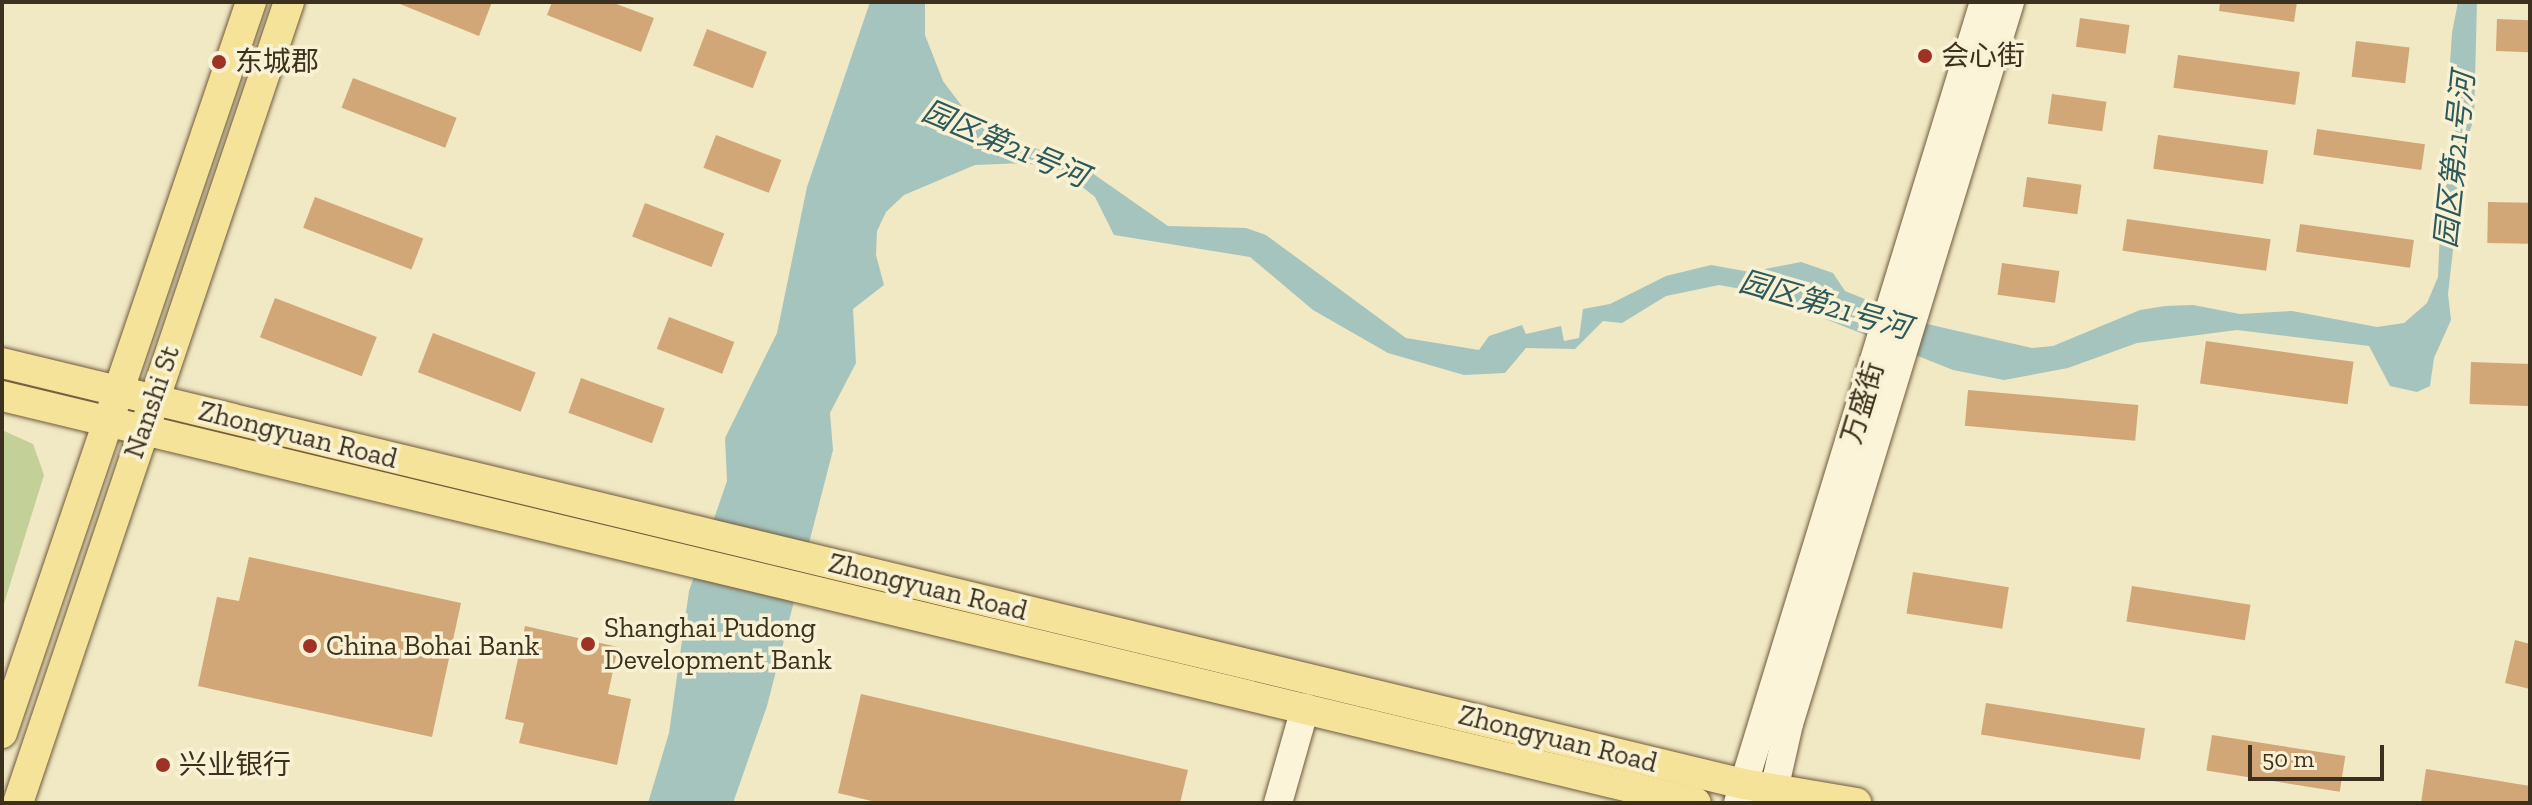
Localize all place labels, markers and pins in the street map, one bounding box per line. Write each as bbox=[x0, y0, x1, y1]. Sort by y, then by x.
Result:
place label: 会心街 bbox=[1941, 39, 2025, 73]
place label: 东城郡 bbox=[235, 45, 319, 79]
marker: 会心街 bbox=[1916, 47, 1934, 65]
marker: 东城郡 bbox=[210, 53, 228, 71]
place label: Shanghai Pudong Development Bank bbox=[604, 611, 832, 677]
place label: China Bohai Bank bbox=[326, 629, 539, 663]
marker: Shanghai Pudong Development Bank bbox=[579, 635, 597, 653]
marker: China Bohai Bank bbox=[301, 637, 319, 655]
place label: 兴业银行 bbox=[179, 748, 291, 782]
marker: 兴业银行 bbox=[154, 756, 172, 774]

